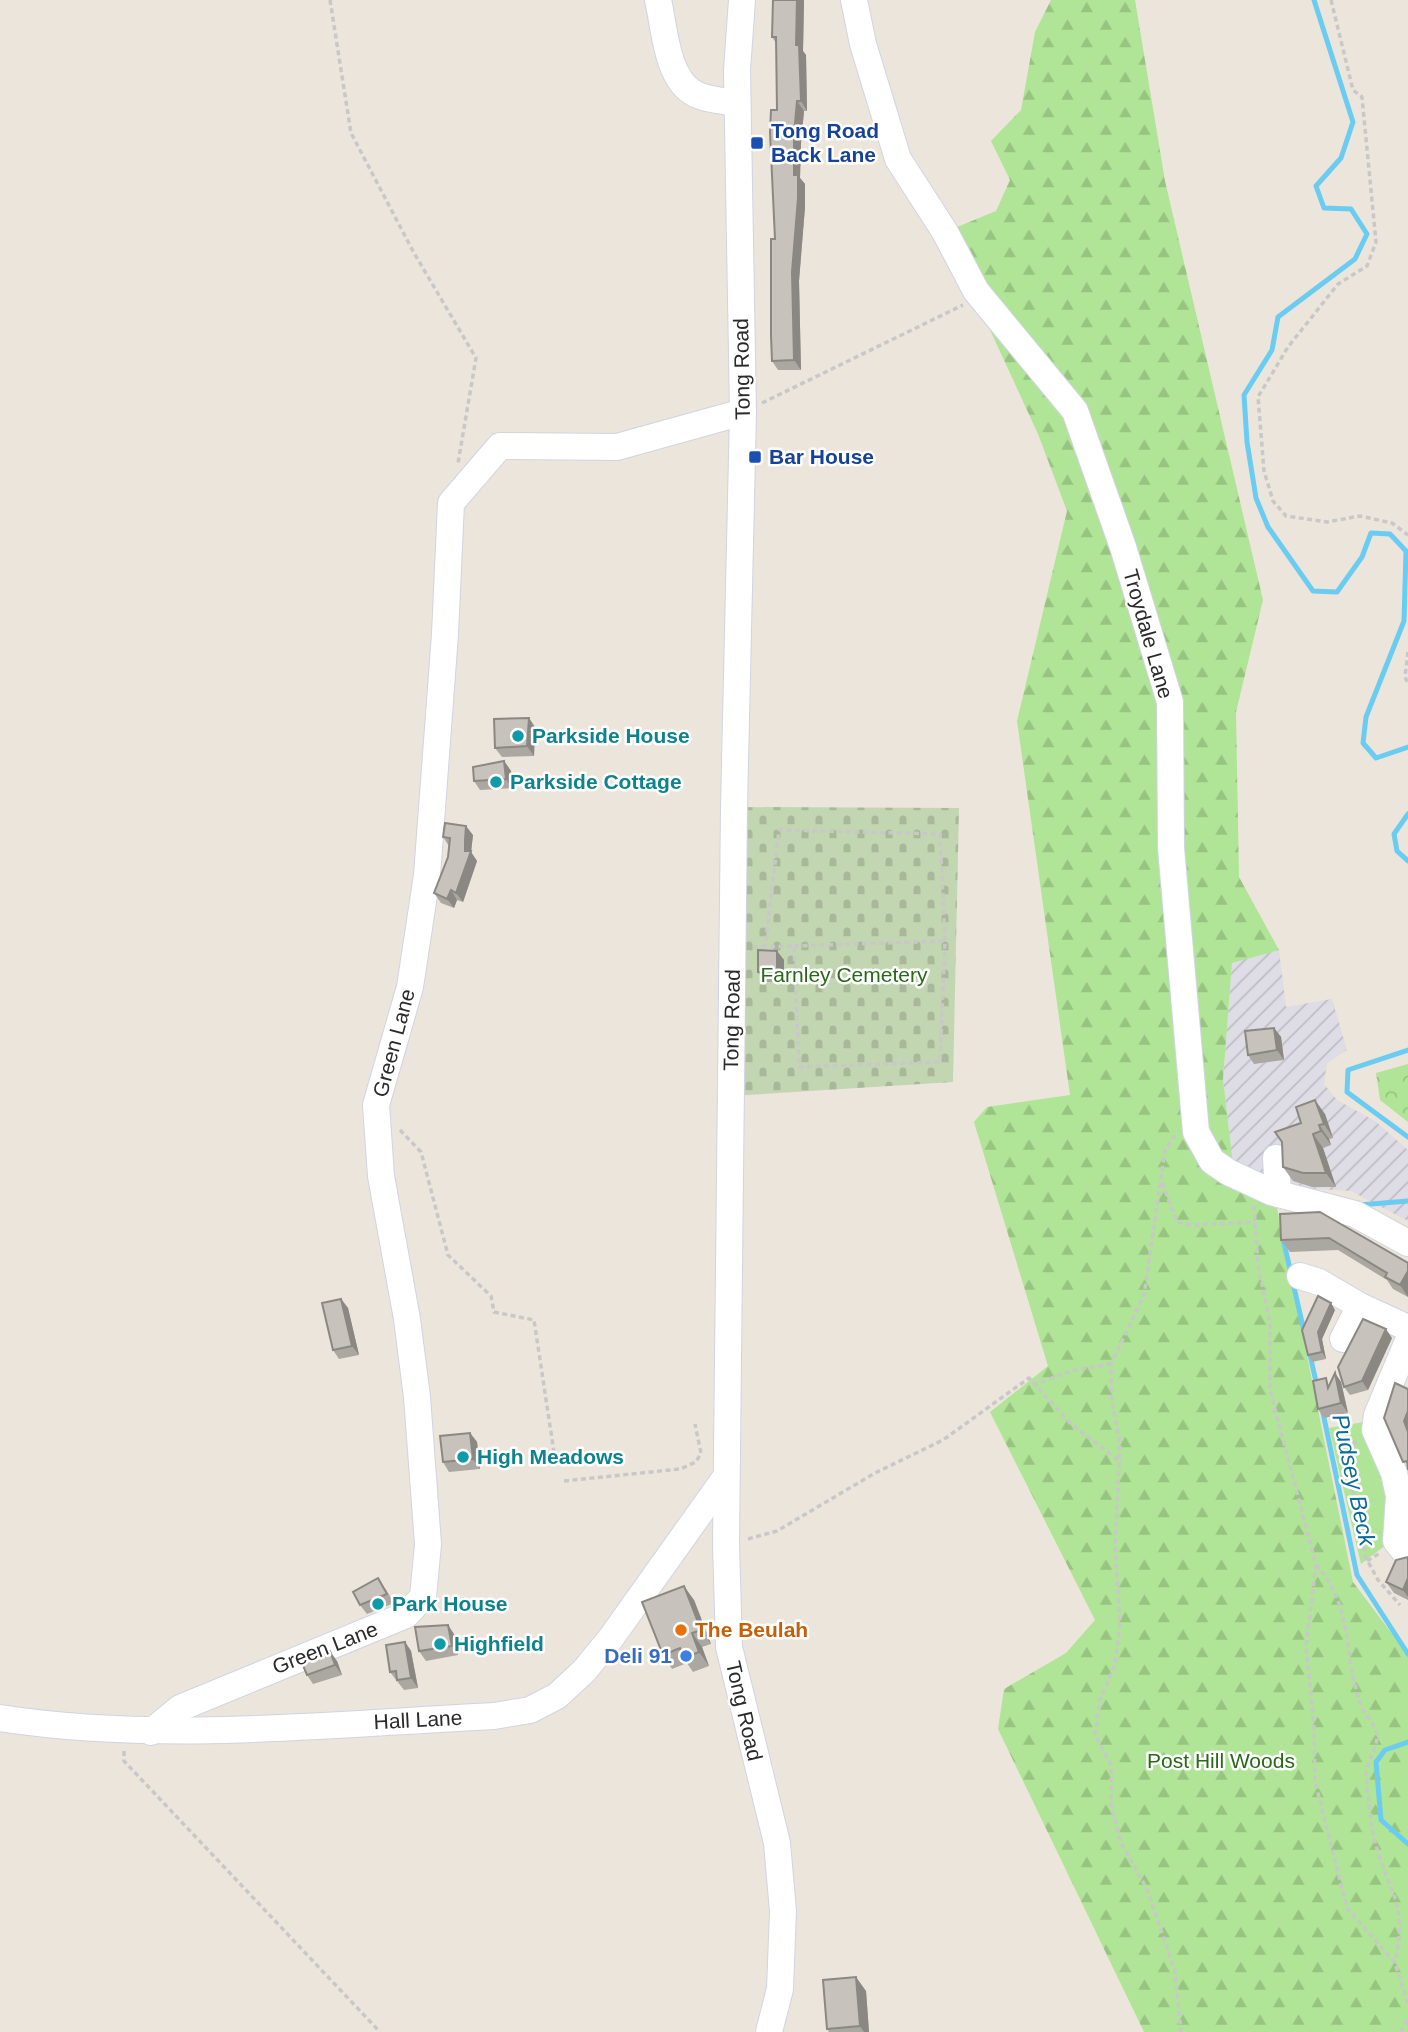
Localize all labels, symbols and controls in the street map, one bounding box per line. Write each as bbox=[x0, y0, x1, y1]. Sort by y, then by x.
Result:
place label: Tong Road Back Lane bbox=[771, 119, 879, 166]
marker: Tong Road Back Lane bbox=[749, 135, 765, 151]
street label: Tong Road bbox=[729, 318, 754, 420]
place label: Bar House bbox=[769, 445, 874, 468]
marker: Bar House bbox=[747, 449, 763, 465]
street label: Troydale Lane bbox=[1119, 567, 1178, 701]
place label: Parkside House bbox=[532, 724, 690, 747]
marker: Parkside House bbox=[510, 728, 526, 744]
place label: Parkside Cottage bbox=[510, 770, 682, 793]
marker: Parkside Cottage bbox=[488, 774, 504, 790]
park label: Farnley Cemetery bbox=[761, 963, 928, 986]
street label: Tong Road bbox=[719, 969, 744, 1071]
street label: Green Lane bbox=[368, 986, 419, 1099]
water label: Pudsey Beck bbox=[1327, 1412, 1381, 1550]
place label: High Meadows bbox=[477, 1445, 624, 1468]
marker: High Meadows bbox=[455, 1449, 471, 1465]
place label: Park House bbox=[392, 1592, 508, 1615]
marker: Park House bbox=[370, 1596, 386, 1612]
street label: Green Lane bbox=[269, 1617, 381, 1678]
place label: The Beulah bbox=[695, 1618, 808, 1641]
marker: The Beulah bbox=[673, 1622, 689, 1638]
place label: Highfield bbox=[454, 1632, 544, 1655]
marker: Highfield bbox=[432, 1636, 448, 1652]
place label: Deli 91 bbox=[604, 1644, 672, 1667]
marker: Deli 91 bbox=[678, 1648, 694, 1664]
street label: Tong Road bbox=[722, 1659, 767, 1763]
street label: Hall Lane bbox=[373, 1706, 463, 1733]
park label: Post Hill Woods bbox=[1147, 1749, 1295, 1772]

